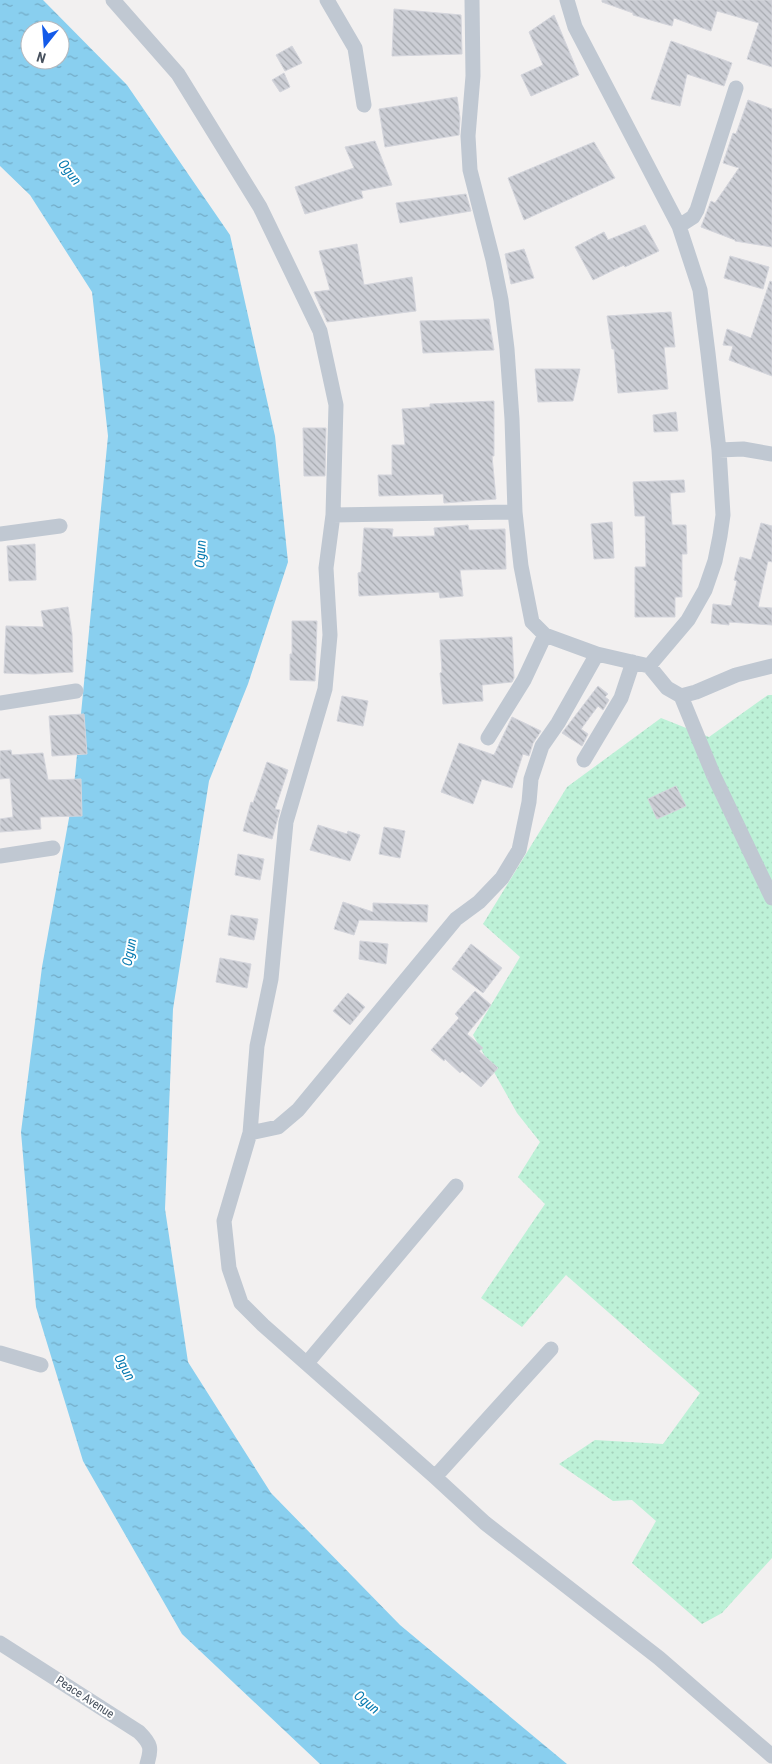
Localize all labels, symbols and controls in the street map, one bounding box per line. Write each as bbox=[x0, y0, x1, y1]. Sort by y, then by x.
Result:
north arrow bbox=[20, 20, 70, 70]
text: N bbox=[35, 49, 48, 66]
water label: Ogun bbox=[55, 156, 85, 188]
water label: Ogun bbox=[191, 540, 209, 568]
water label: Ogun bbox=[118, 937, 140, 967]
water label: Ogun bbox=[111, 1351, 139, 1383]
street label: Peace Avenue bbox=[53, 1673, 117, 1721]
water label: Ogun bbox=[351, 1687, 383, 1717]

